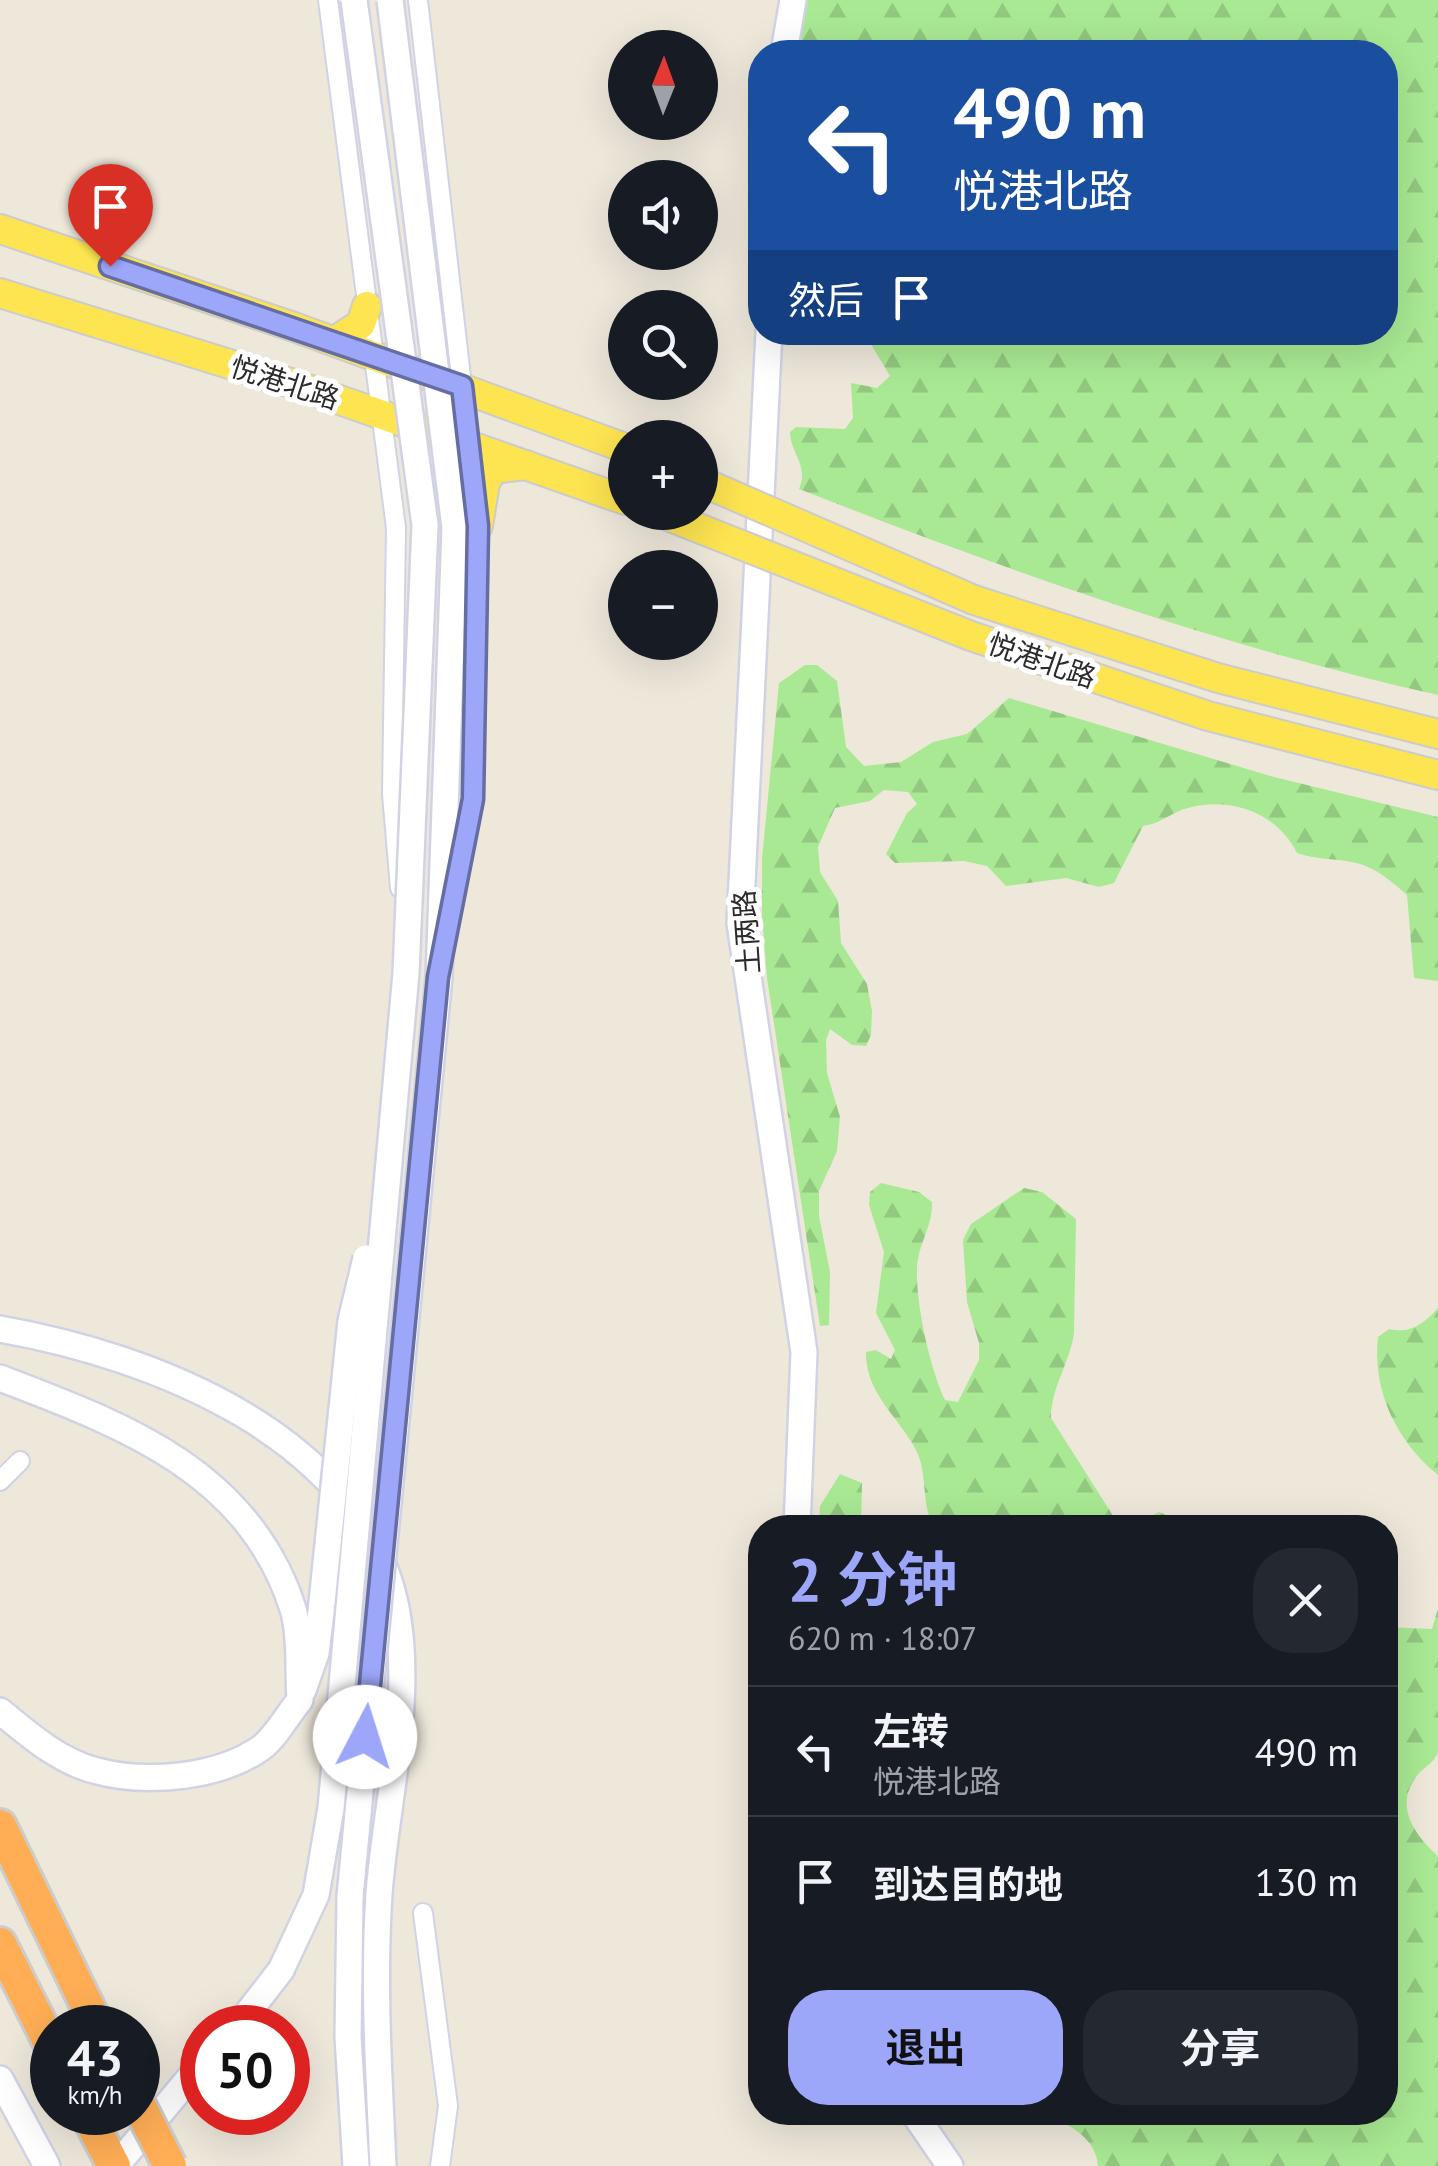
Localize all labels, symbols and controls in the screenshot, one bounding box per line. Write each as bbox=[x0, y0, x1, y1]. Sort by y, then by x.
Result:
north arrow bbox=[608, 30, 718, 140]
map controls bbox=[608, 30, 718, 660]
text: 490 m bbox=[953, 67, 1146, 157]
icon: left bbox=[788, 80, 918, 210]
button: sound bbox=[608, 160, 718, 270]
text: 悦港北路 bbox=[953, 161, 1133, 219]
pin bbox=[68, 164, 153, 267]
icon: arrive bbox=[83, 179, 138, 234]
icon: arrive bbox=[884, 270, 939, 325]
text: 然后 bbox=[788, 275, 864, 324]
button: search bbox=[608, 290, 718, 400]
street label: 悦港北路 bbox=[226, 347, 344, 417]
button: + bbox=[608, 420, 718, 530]
button: − bbox=[608, 550, 718, 660]
street label: 悦港北路 bbox=[983, 624, 1101, 696]
street label: 土两路 bbox=[725, 889, 767, 975]
text: 2 分钟 bbox=[788, 1540, 957, 1618]
button: close bbox=[1253, 1548, 1358, 1653]
text: 620 m · 18:07 bbox=[788, 1617, 977, 1659]
position arrow bbox=[313, 1685, 417, 1789]
text: 左转 bbox=[873, 1706, 949, 1755]
icon: left bbox=[788, 1724, 843, 1779]
text: 490 m bbox=[1255, 1727, 1358, 1776]
text: 悦港北路 bbox=[873, 1760, 1001, 1802]
icon: arrive bbox=[788, 1854, 843, 1909]
text: 130 m bbox=[1255, 1857, 1358, 1906]
text: 到达目的地 bbox=[873, 1859, 1063, 1908]
button: 退出 bbox=[788, 1990, 1063, 2105]
button: 分享 bbox=[1083, 1990, 1358, 2105]
speed limit sign: 50 bbox=[180, 2005, 310, 2135]
text: 43 bbox=[67, 2025, 123, 2090]
text: km/h bbox=[68, 2079, 122, 2111]

